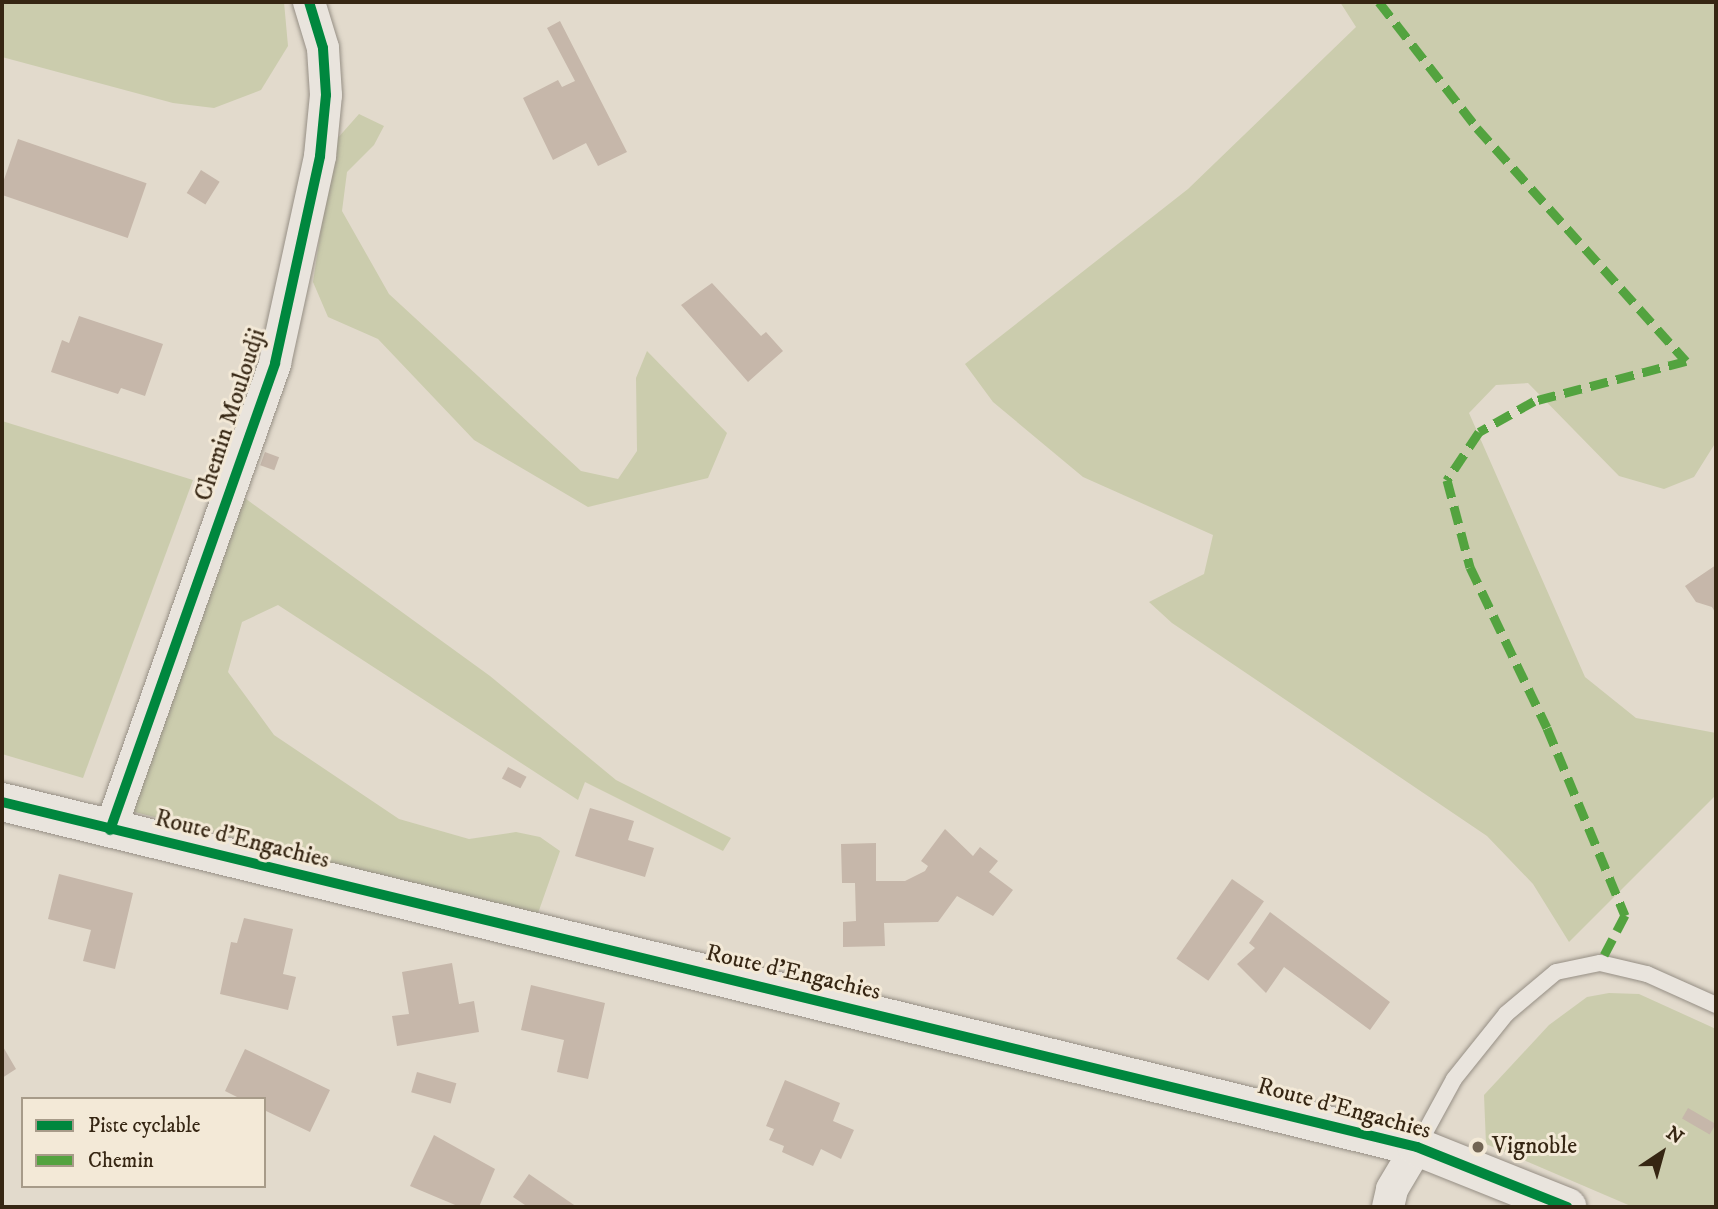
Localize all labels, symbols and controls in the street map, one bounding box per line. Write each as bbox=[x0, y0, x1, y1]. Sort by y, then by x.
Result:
street label: Chemin Mouloudji bbox=[190, 325, 272, 505]
street label: Route d'Engachies bbox=[152, 804, 332, 876]
street label: Route d'Engachies bbox=[703, 939, 883, 1007]
street label: Route d'Engachies bbox=[1254, 1072, 1434, 1146]
legend bbox=[21, 1097, 266, 1188]
text: Piste cyclable bbox=[88, 1113, 200, 1139]
north arrow bbox=[1627, 1118, 1697, 1188]
text: N bbox=[1662, 1122, 1688, 1149]
place label: Vignoble bbox=[1492, 1133, 1577, 1161]
marker: Vignoble bbox=[1470, 1139, 1486, 1155]
text: Chemin bbox=[88, 1148, 154, 1174]

